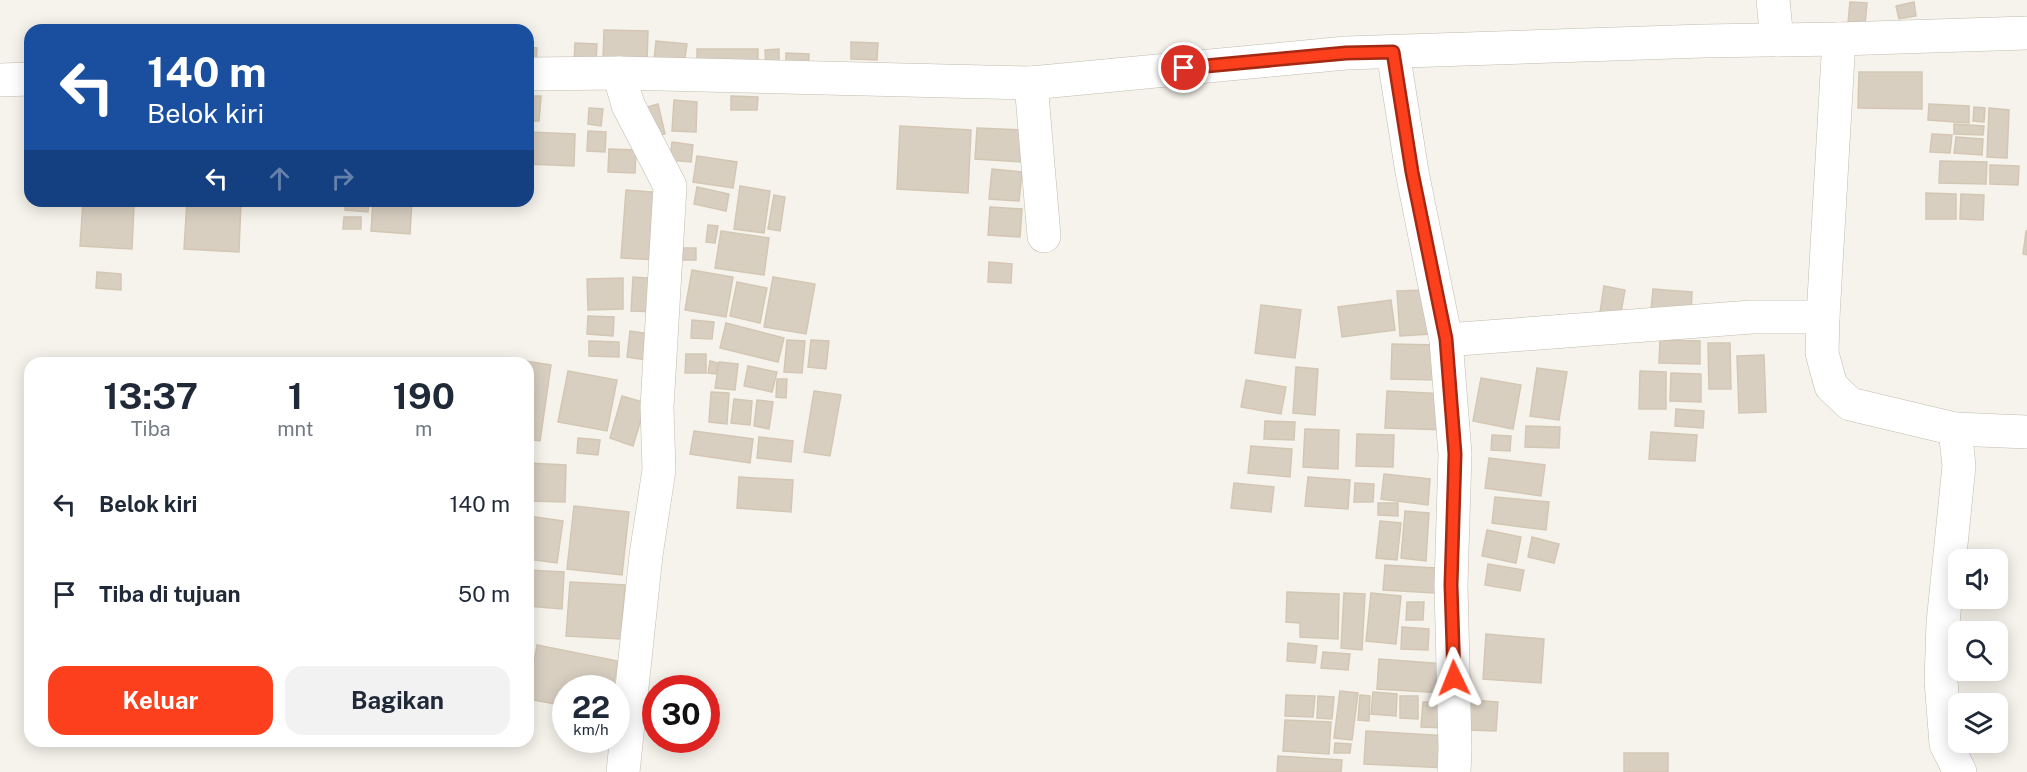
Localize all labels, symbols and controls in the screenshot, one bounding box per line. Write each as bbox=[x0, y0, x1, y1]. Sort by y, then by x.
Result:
pin bbox=[1158, 42, 1209, 93]
text: 140 m bbox=[147, 47, 267, 96]
icon: left bbox=[48, 48, 126, 126]
icon: arrive bbox=[1167, 51, 1200, 84]
text: Belok kiri bbox=[147, 97, 264, 129]
icon: left bbox=[200, 162, 233, 195]
icon: ahead bbox=[263, 162, 296, 195]
icon: right bbox=[326, 162, 359, 195]
text: 13:37 bbox=[103, 375, 198, 417]
text: 1 bbox=[288, 375, 303, 417]
text: 190 bbox=[393, 375, 455, 417]
text: Tiba bbox=[131, 417, 171, 441]
text: mnt bbox=[277, 417, 313, 441]
text: m bbox=[415, 417, 432, 441]
icon: left bbox=[48, 488, 81, 521]
text: Belok kiri bbox=[99, 491, 197, 517]
text: 140 m bbox=[449, 491, 510, 517]
map controls bbox=[1948, 549, 2008, 753]
button: sound bbox=[1948, 549, 2008, 609]
icon: arrive bbox=[48, 578, 81, 611]
text: Tiba di tujuan bbox=[99, 581, 240, 607]
text: 50 m bbox=[458, 581, 510, 607]
button: search bbox=[1948, 621, 2008, 681]
position arrow bbox=[1422, 646, 1486, 710]
button: Keluar bbox=[48, 666, 273, 735]
button: Bagikan bbox=[285, 666, 510, 735]
speed limit sign: 30 bbox=[642, 675, 720, 753]
text: 22 bbox=[572, 689, 610, 725]
button: layers bbox=[1948, 693, 2008, 753]
text: km/h bbox=[573, 721, 609, 738]

